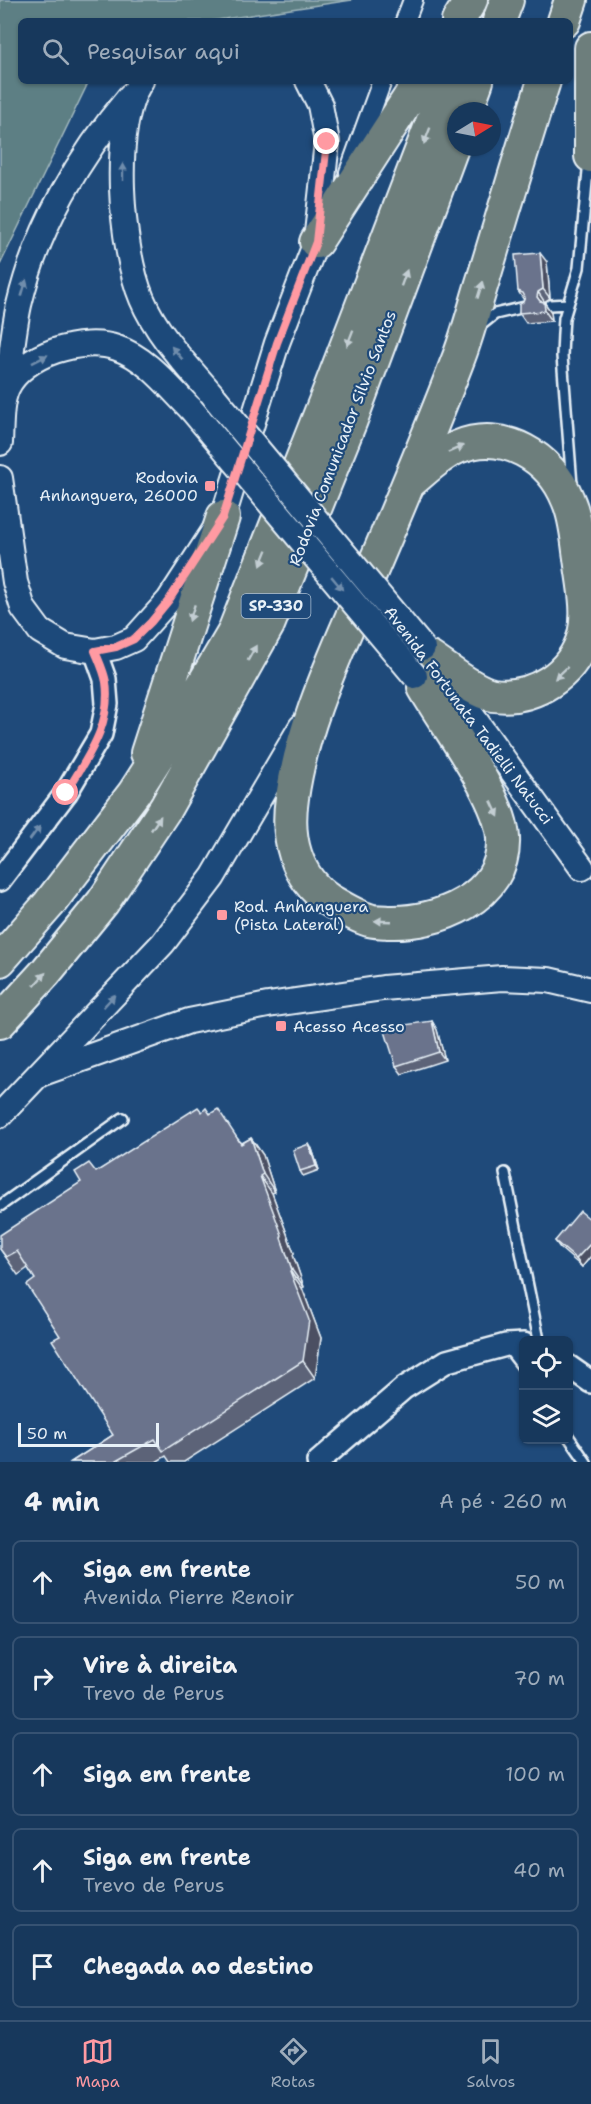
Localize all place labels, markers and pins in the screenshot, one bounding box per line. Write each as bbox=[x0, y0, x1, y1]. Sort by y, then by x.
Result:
place label: Rodovia Anhanguera, 26000 bbox=[39, 467, 198, 506]
marker: Rodovia Anhanguera, 26000 bbox=[203, 479, 217, 493]
place label: Rod. Anhanguera (Pista Lateral) bbox=[234, 896, 369, 935]
marker: Rod. Anhanguera (Pista Lateral) bbox=[215, 908, 229, 922]
place label: Acesso Acesso bbox=[293, 1016, 405, 1037]
marker: Acesso Acesso bbox=[274, 1019, 288, 1033]

